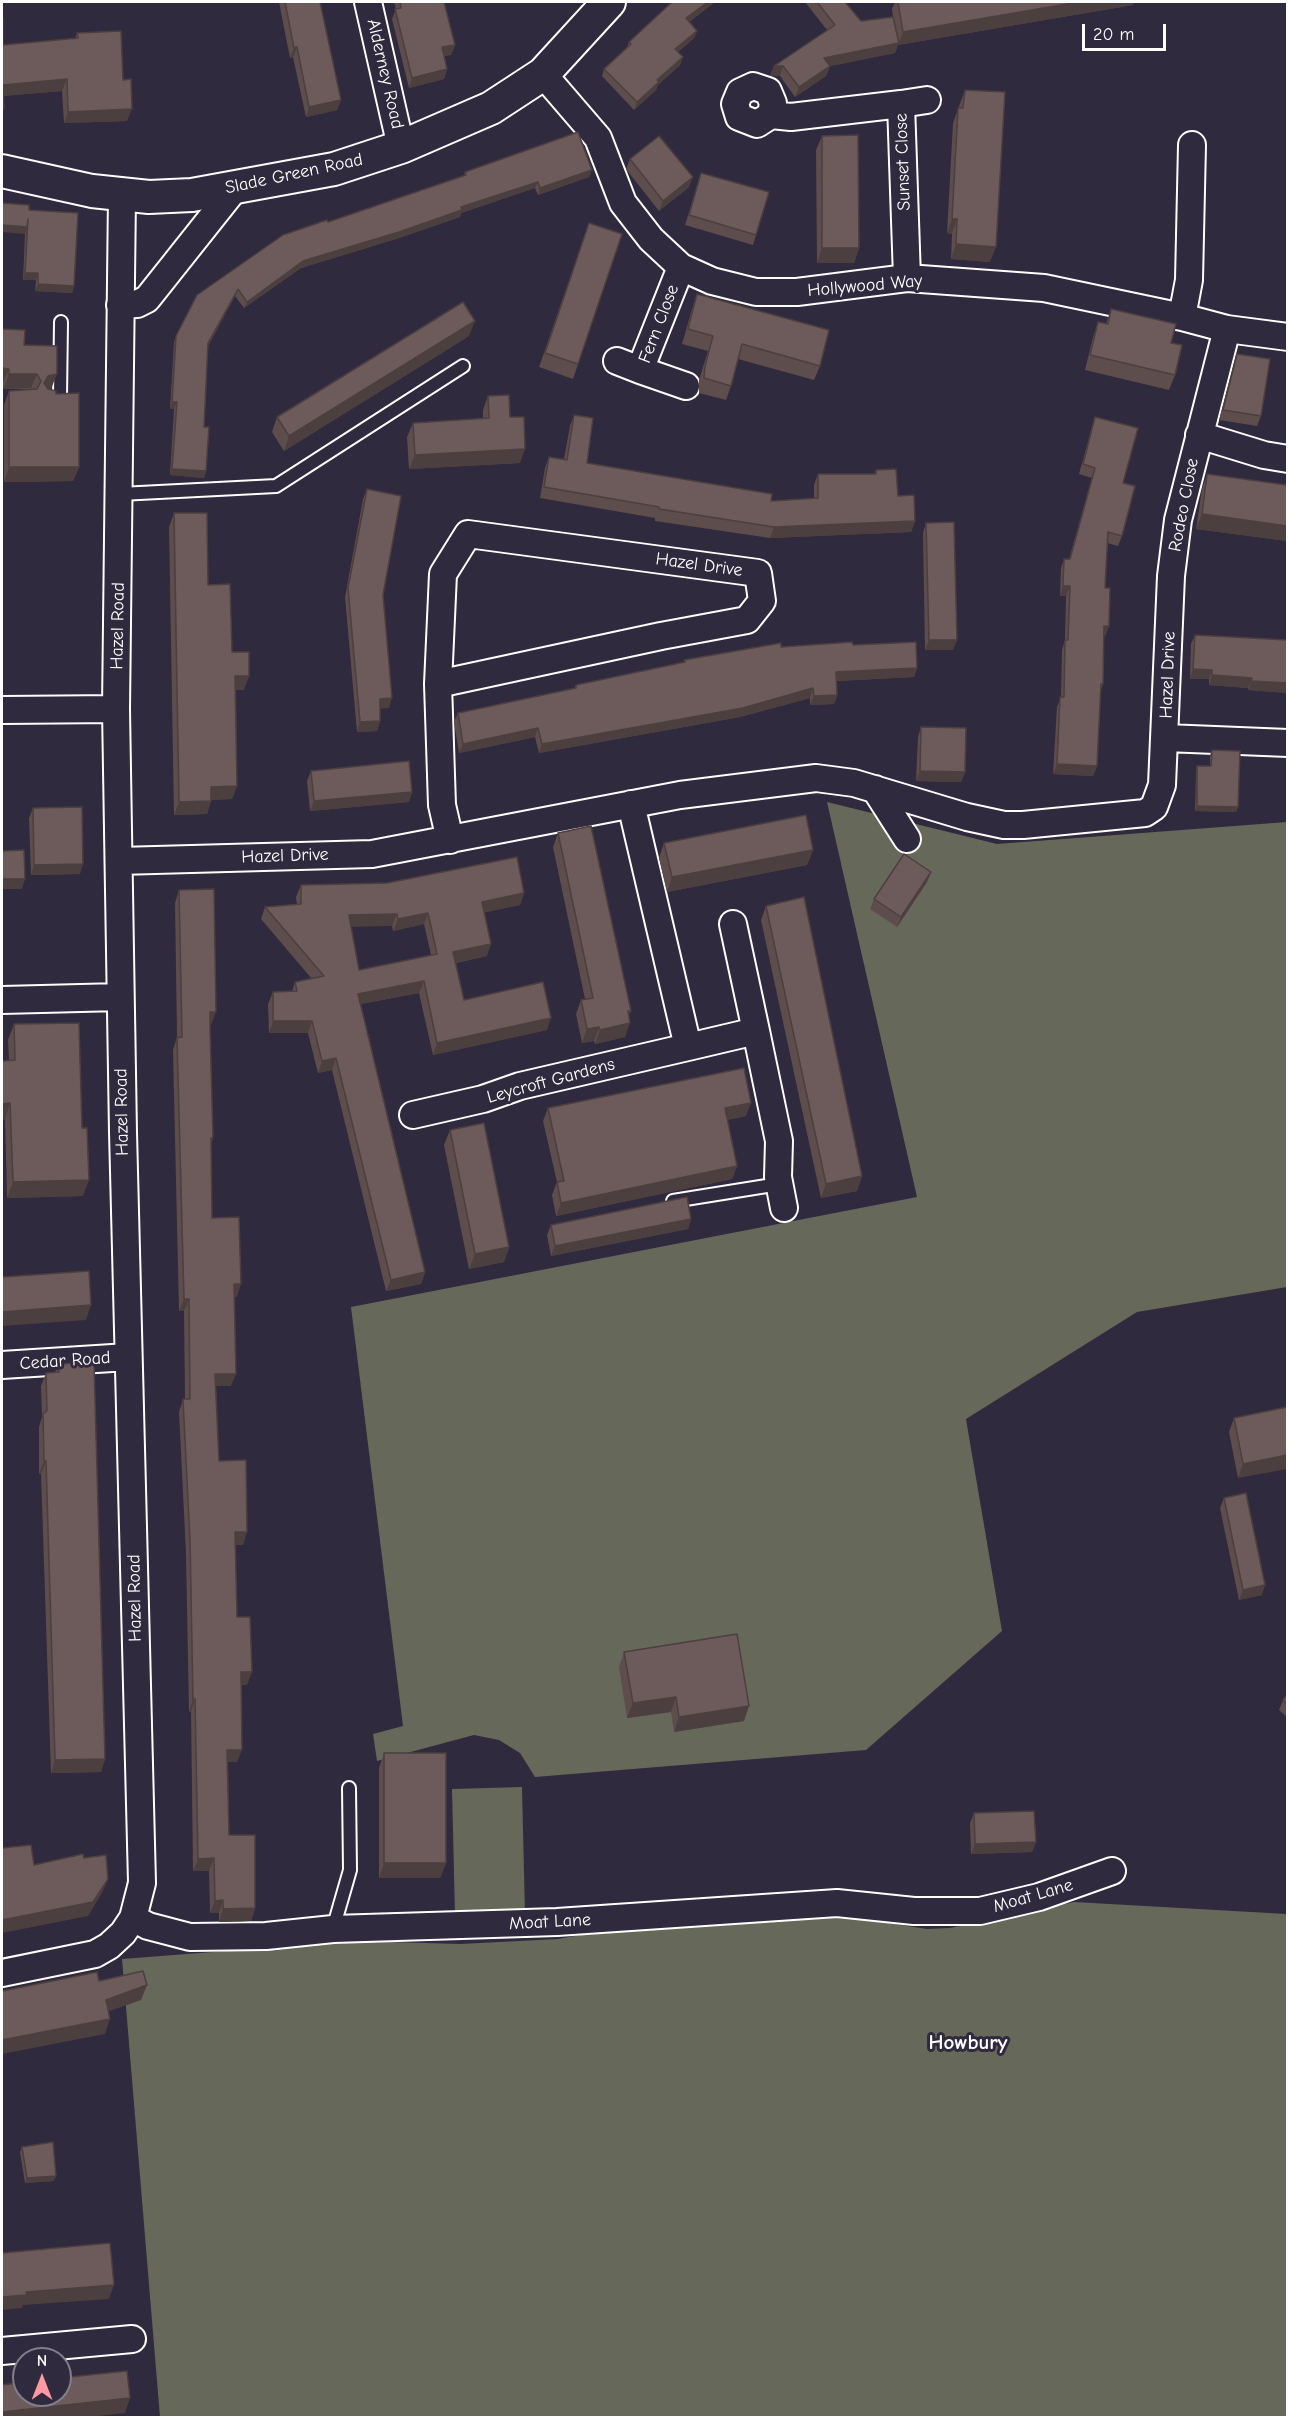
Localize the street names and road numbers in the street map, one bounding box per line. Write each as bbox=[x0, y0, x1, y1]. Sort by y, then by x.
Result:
street label: Alderney Road bbox=[362, 17, 408, 131]
street label: Sunset Close bbox=[891, 113, 915, 211]
street label: Slade Green Road bbox=[223, 149, 365, 199]
street label: Hollywood Way bbox=[807, 270, 923, 302]
street label: Fern Close bbox=[634, 282, 684, 366]
street label: Rodeo Close bbox=[1164, 456, 1204, 554]
street label: Hazel Drive bbox=[654, 548, 744, 582]
street label: Hazel Road bbox=[106, 582, 130, 670]
street label: Hazel Drive bbox=[1156, 631, 1180, 719]
street label: Hazel Drive bbox=[241, 844, 329, 868]
street label: Leycroft Gardens bbox=[485, 1054, 617, 1108]
street label: Hazel Road bbox=[110, 1068, 134, 1156]
street label: Cedar Road bbox=[19, 1347, 111, 1375]
street label: Hazel Road bbox=[123, 1554, 147, 1642]
street label: Moat Lane bbox=[991, 1874, 1075, 1918]
street label: Moat Lane bbox=[508, 1909, 592, 1935]

